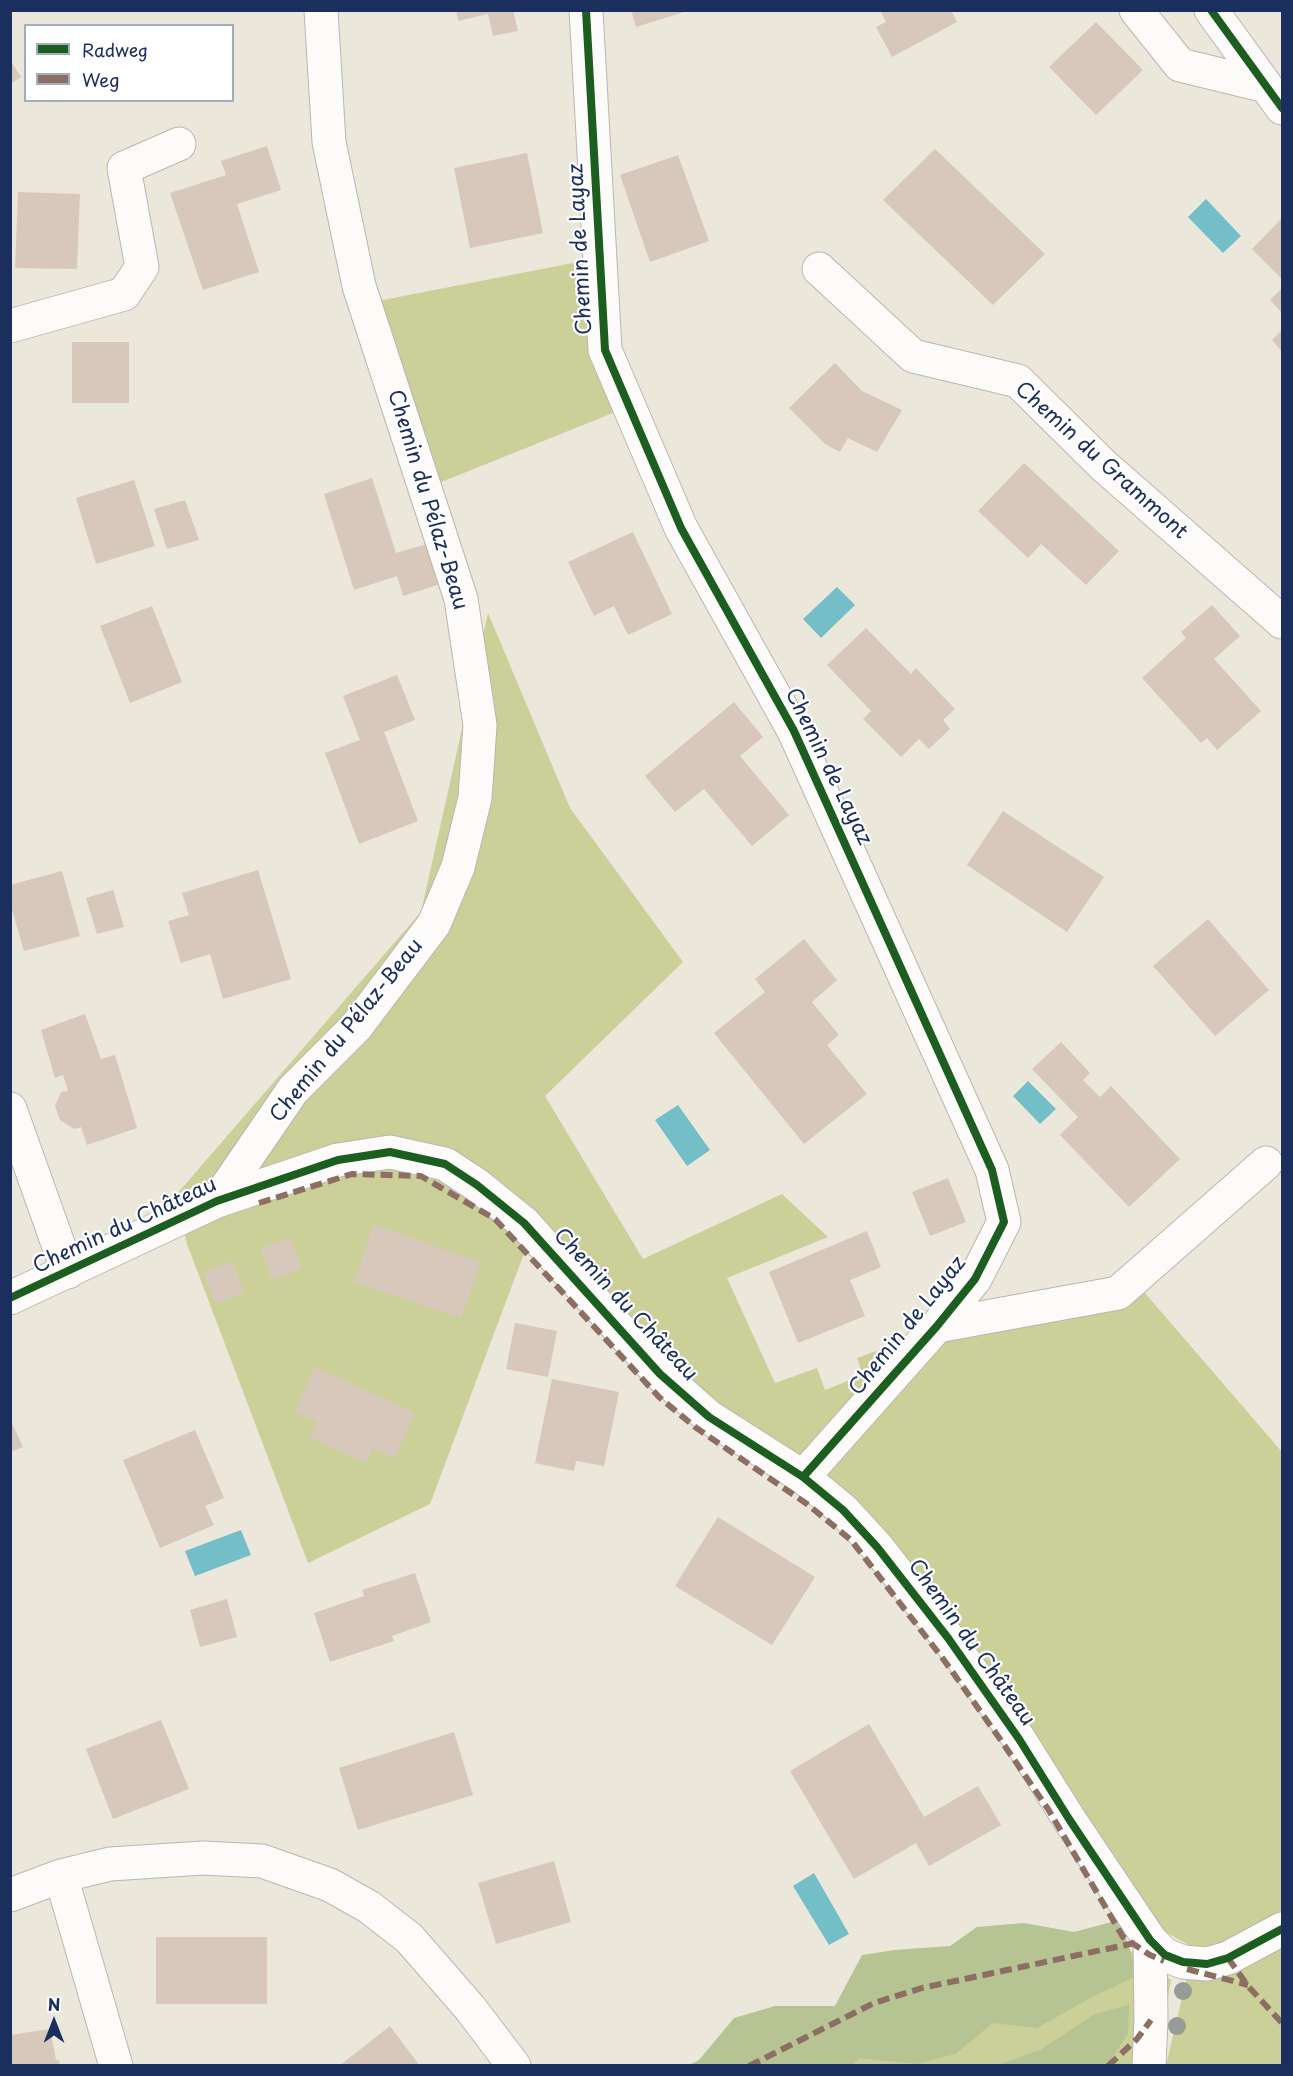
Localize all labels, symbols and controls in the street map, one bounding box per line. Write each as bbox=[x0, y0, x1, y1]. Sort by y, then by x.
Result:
legend bbox=[24, 24, 234, 102]
text: Radweg bbox=[82, 36, 148, 63]
text: Weg bbox=[82, 66, 120, 93]
street label: Chemin de Layaz bbox=[564, 163, 598, 335]
street label: Chemin du Grammont bbox=[1010, 377, 1192, 545]
street label: Chemin du Pélaz-Beau bbox=[382, 387, 472, 613]
street label: Chemin de Layaz bbox=[779, 684, 877, 850]
street label: Chemin du Pélaz-Beau bbox=[265, 934, 429, 1128]
street label: Chemin du Château bbox=[29, 1172, 221, 1280]
street label: Chemin du Château bbox=[548, 1223, 702, 1387]
street label: Chemin de Layaz bbox=[844, 1251, 972, 1401]
street label: Chemin du Château bbox=[902, 1555, 1040, 1731]
north arrow bbox=[24, 1992, 84, 2052]
text: N bbox=[48, 1992, 60, 2016]

